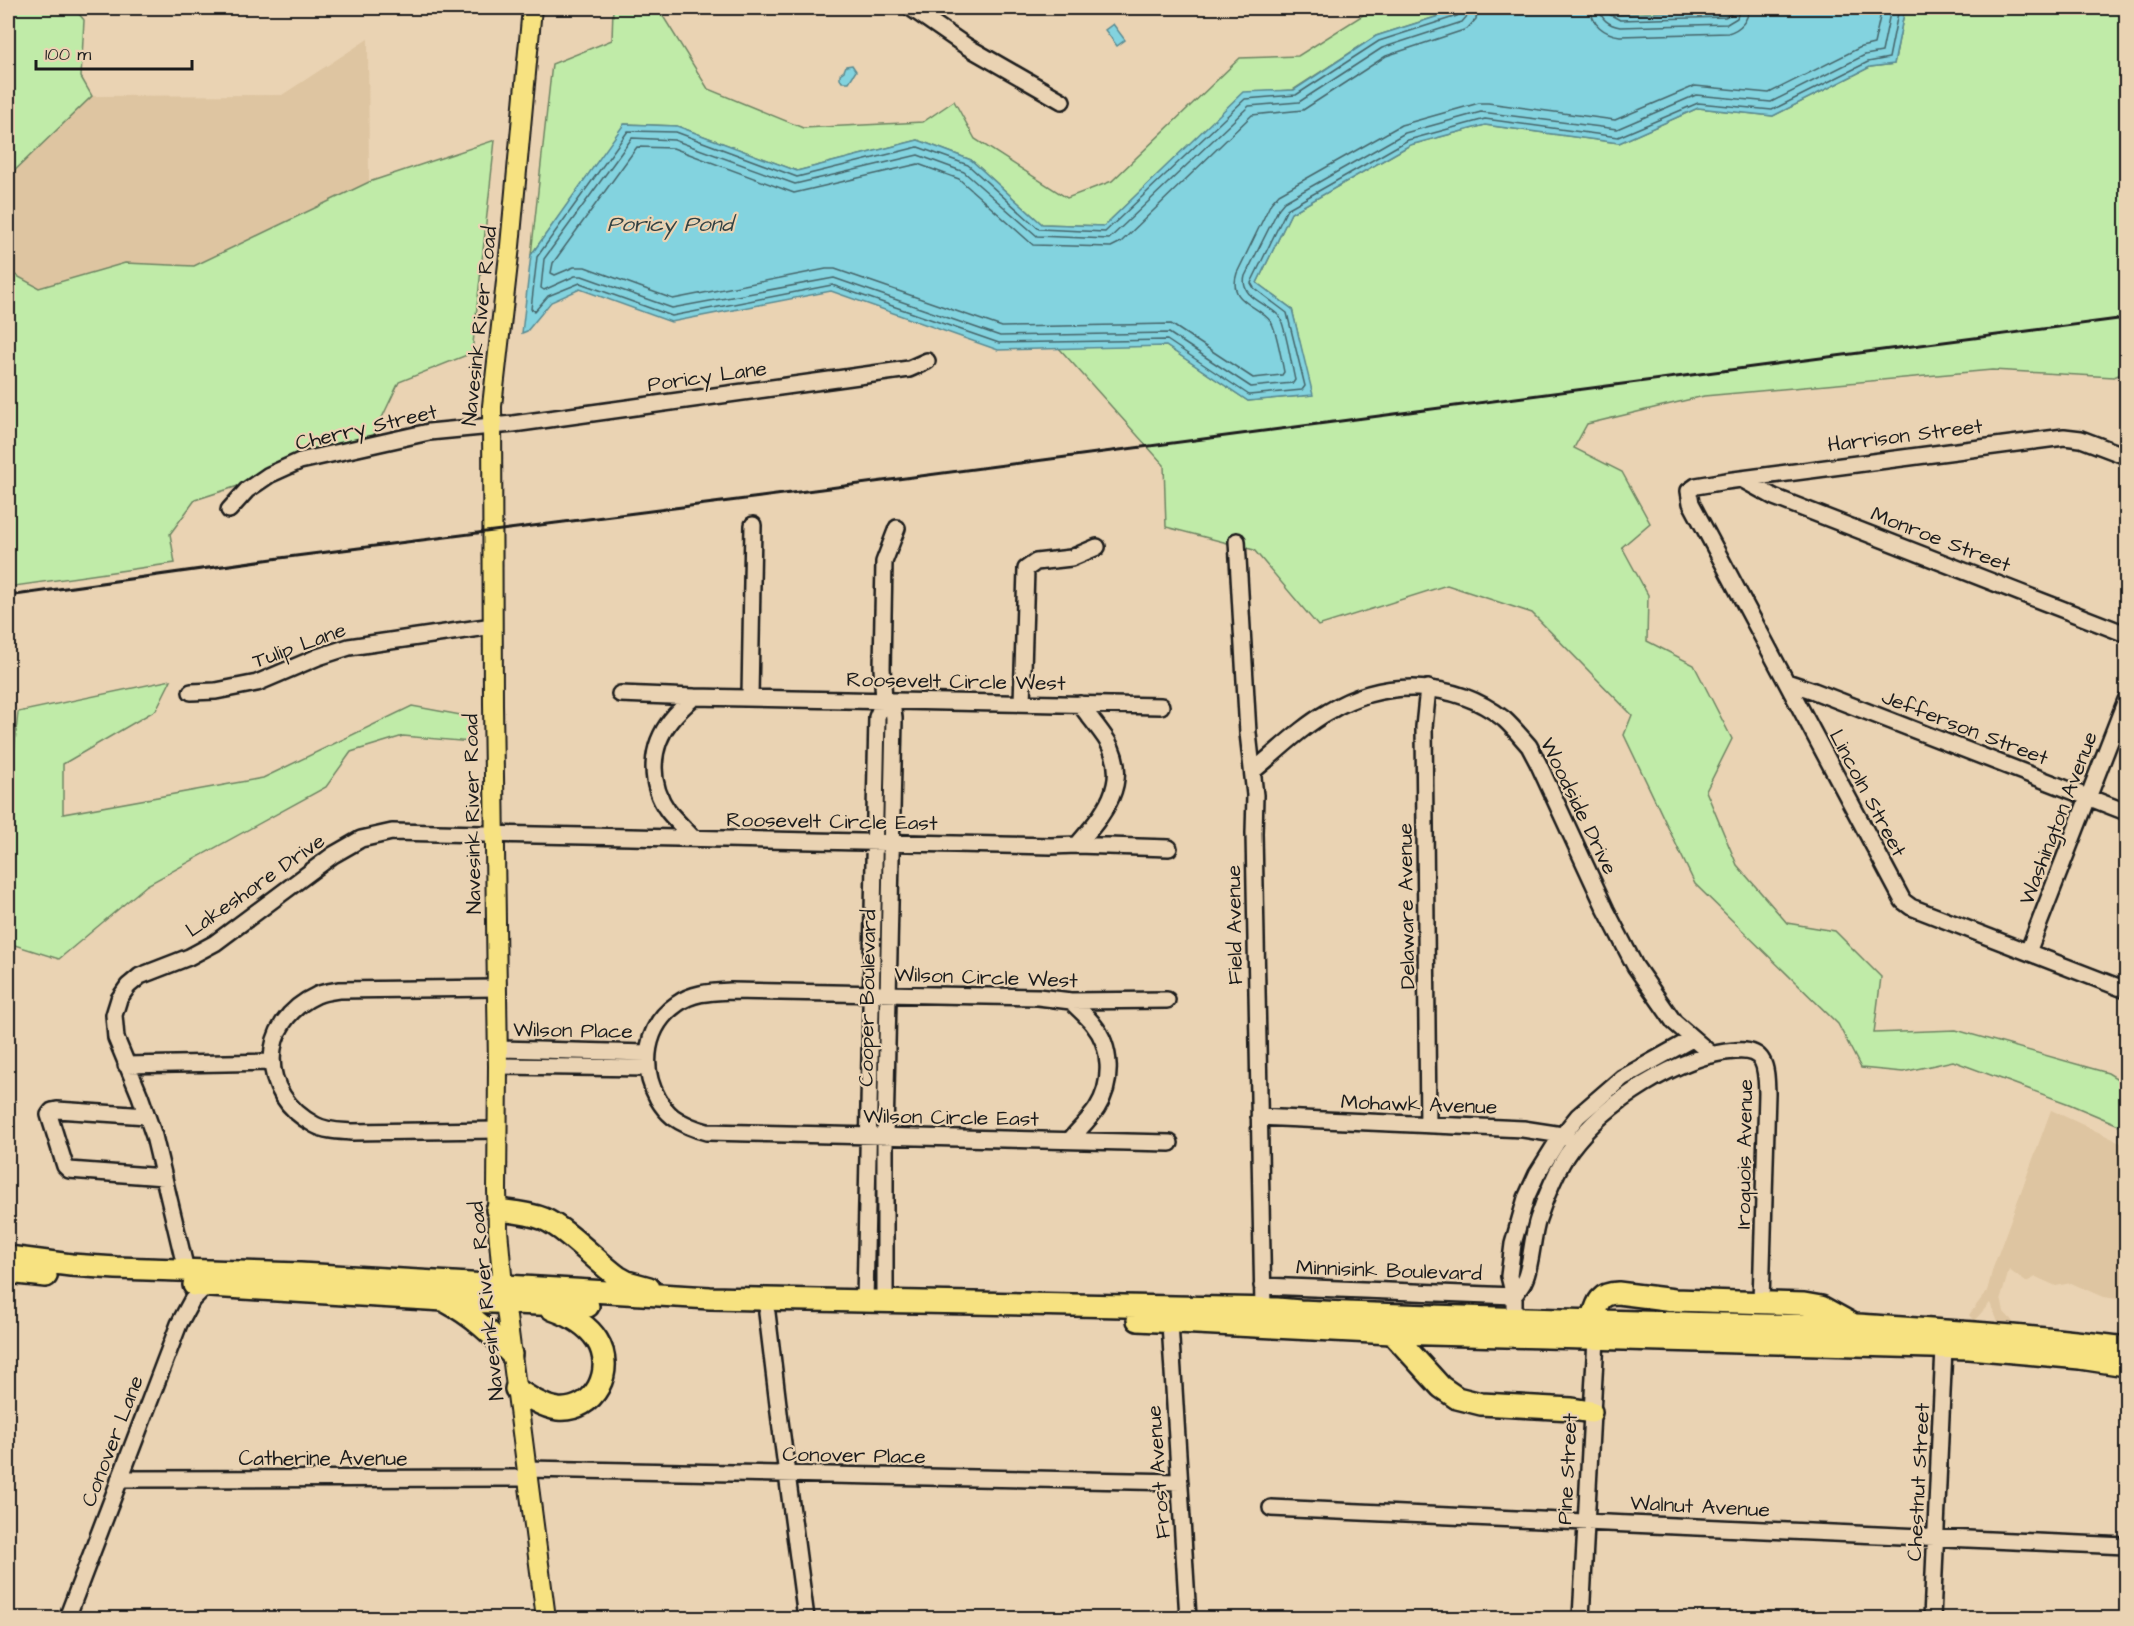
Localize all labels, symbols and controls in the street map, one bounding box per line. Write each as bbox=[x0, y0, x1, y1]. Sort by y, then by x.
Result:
scale bar bbox=[36, 33, 192, 71]
text: 100 m bbox=[45, 42, 91, 67]
water label: Poricy Pond bbox=[607, 209, 737, 241]
street label: Navesink River Road bbox=[455, 225, 504, 427]
street label: Poricy Lane bbox=[645, 354, 769, 401]
street label: Cherry Street bbox=[292, 397, 441, 460]
street label: Harrison Street bbox=[1826, 412, 1985, 459]
street label: Monroe Street bbox=[1867, 499, 2015, 580]
street label: Tulip Lane bbox=[248, 615, 350, 677]
street label: Roosevelt Circle West bbox=[846, 665, 1066, 698]
street label: Jefferson Street bbox=[1877, 682, 2053, 773]
street label: Navesink River Road bbox=[456, 713, 489, 914]
street label: Lincoln Street bbox=[1822, 724, 1914, 862]
street label: Washington Avenue bbox=[2012, 727, 2107, 910]
street label: Woodside Drive bbox=[1533, 733, 1624, 880]
street label: Roosevelt Circle East bbox=[726, 805, 938, 838]
street label: Delaware Avenue bbox=[1391, 823, 1422, 989]
street label: Lakeshore Drive bbox=[180, 826, 331, 944]
street label: Field Avenue bbox=[1219, 865, 1250, 985]
street label: Cooper Boulevard bbox=[851, 909, 885, 1087]
street label: Wilson Circle West bbox=[894, 960, 1079, 995]
street label: Wilson Place bbox=[513, 1015, 633, 1046]
street label: Iroquois Avenue bbox=[1729, 1079, 1760, 1229]
street label: Mohawk Avenue bbox=[1340, 1087, 1498, 1122]
street label: Wilson Circle East bbox=[863, 1101, 1040, 1134]
street label: Navesink River Road bbox=[462, 1200, 511, 1402]
street label: Minnisink Boulevard bbox=[1295, 1253, 1483, 1288]
street label: Conover Lane bbox=[74, 1371, 151, 1511]
street label: Chestnut Street bbox=[1900, 1402, 1937, 1562]
street label: Frost Avenue bbox=[1139, 1404, 1178, 1540]
street label: Pine Street bbox=[1550, 1412, 1585, 1526]
street label: Conover Place bbox=[782, 1440, 926, 1471]
street label: Catherine Avenue bbox=[238, 1444, 408, 1473]
street label: Walnut Avenue bbox=[1629, 1488, 1771, 1525]

